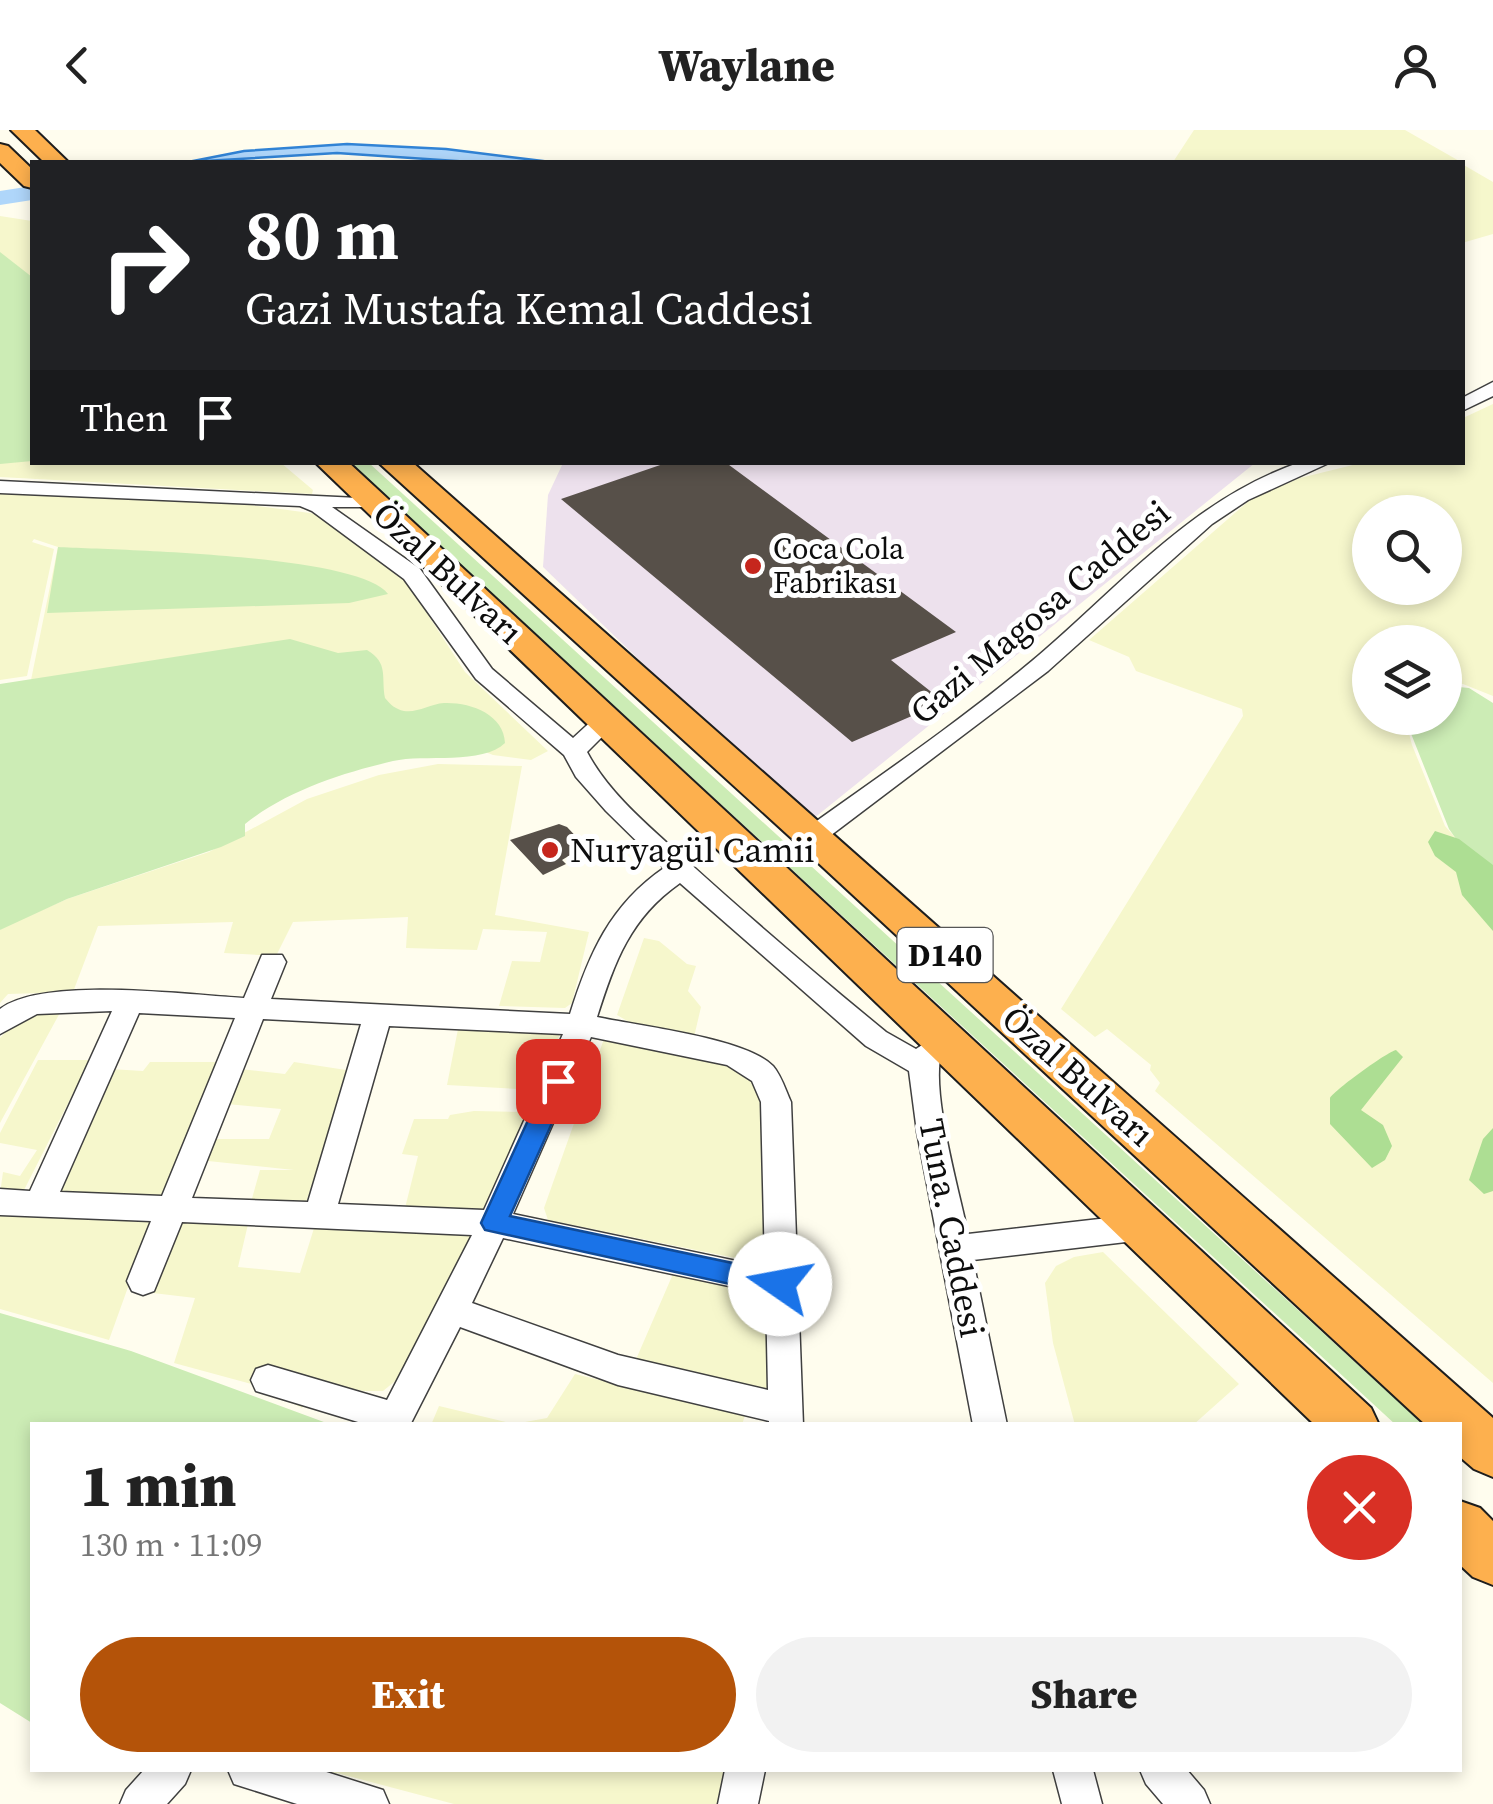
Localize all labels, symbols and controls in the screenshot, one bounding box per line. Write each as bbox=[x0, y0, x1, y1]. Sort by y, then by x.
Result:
text: Waylane bbox=[658, 34, 835, 96]
icon: back bbox=[50, 38, 105, 93]
icon: person bbox=[1388, 38, 1443, 93]
text: 80 m bbox=[245, 186, 399, 282]
icon: right bbox=[80, 200, 210, 330]
text: Gazi Mustafa Kemal Caddesi bbox=[245, 277, 813, 339]
icon: arrive bbox=[188, 390, 243, 445]
text: Then bbox=[80, 392, 168, 444]
street label: Gazi Magosa Caddesi bbox=[900, 489, 1180, 735]
street label: Özal Bulvarı bbox=[363, 491, 533, 655]
map controls bbox=[1352, 495, 1462, 735]
button: search bbox=[1352, 495, 1462, 605]
place label: Coca Cola Fabrikası bbox=[773, 528, 905, 603]
marker: Coca Cola Fabrikası bbox=[742, 555, 764, 577]
button: layers bbox=[1352, 625, 1462, 735]
place label: Nuryagül Camii bbox=[570, 826, 815, 874]
marker: Nuryagül Camii bbox=[539, 839, 561, 861]
road number: D140 bbox=[898, 928, 992, 982]
street label: Özal Bulvarı bbox=[992, 995, 1164, 1157]
pin bbox=[516, 1039, 601, 1124]
icon: arrive bbox=[531, 1054, 586, 1109]
street label: Tuna. Caddesi bbox=[907, 1115, 997, 1341]
position arrow bbox=[728, 1232, 832, 1336]
text: 1 min bbox=[80, 1444, 236, 1526]
button: close bbox=[1307, 1455, 1412, 1560]
text: 130 m · 11:09 bbox=[80, 1523, 262, 1567]
button: Exit bbox=[80, 1637, 736, 1752]
button: Share bbox=[756, 1637, 1412, 1752]

